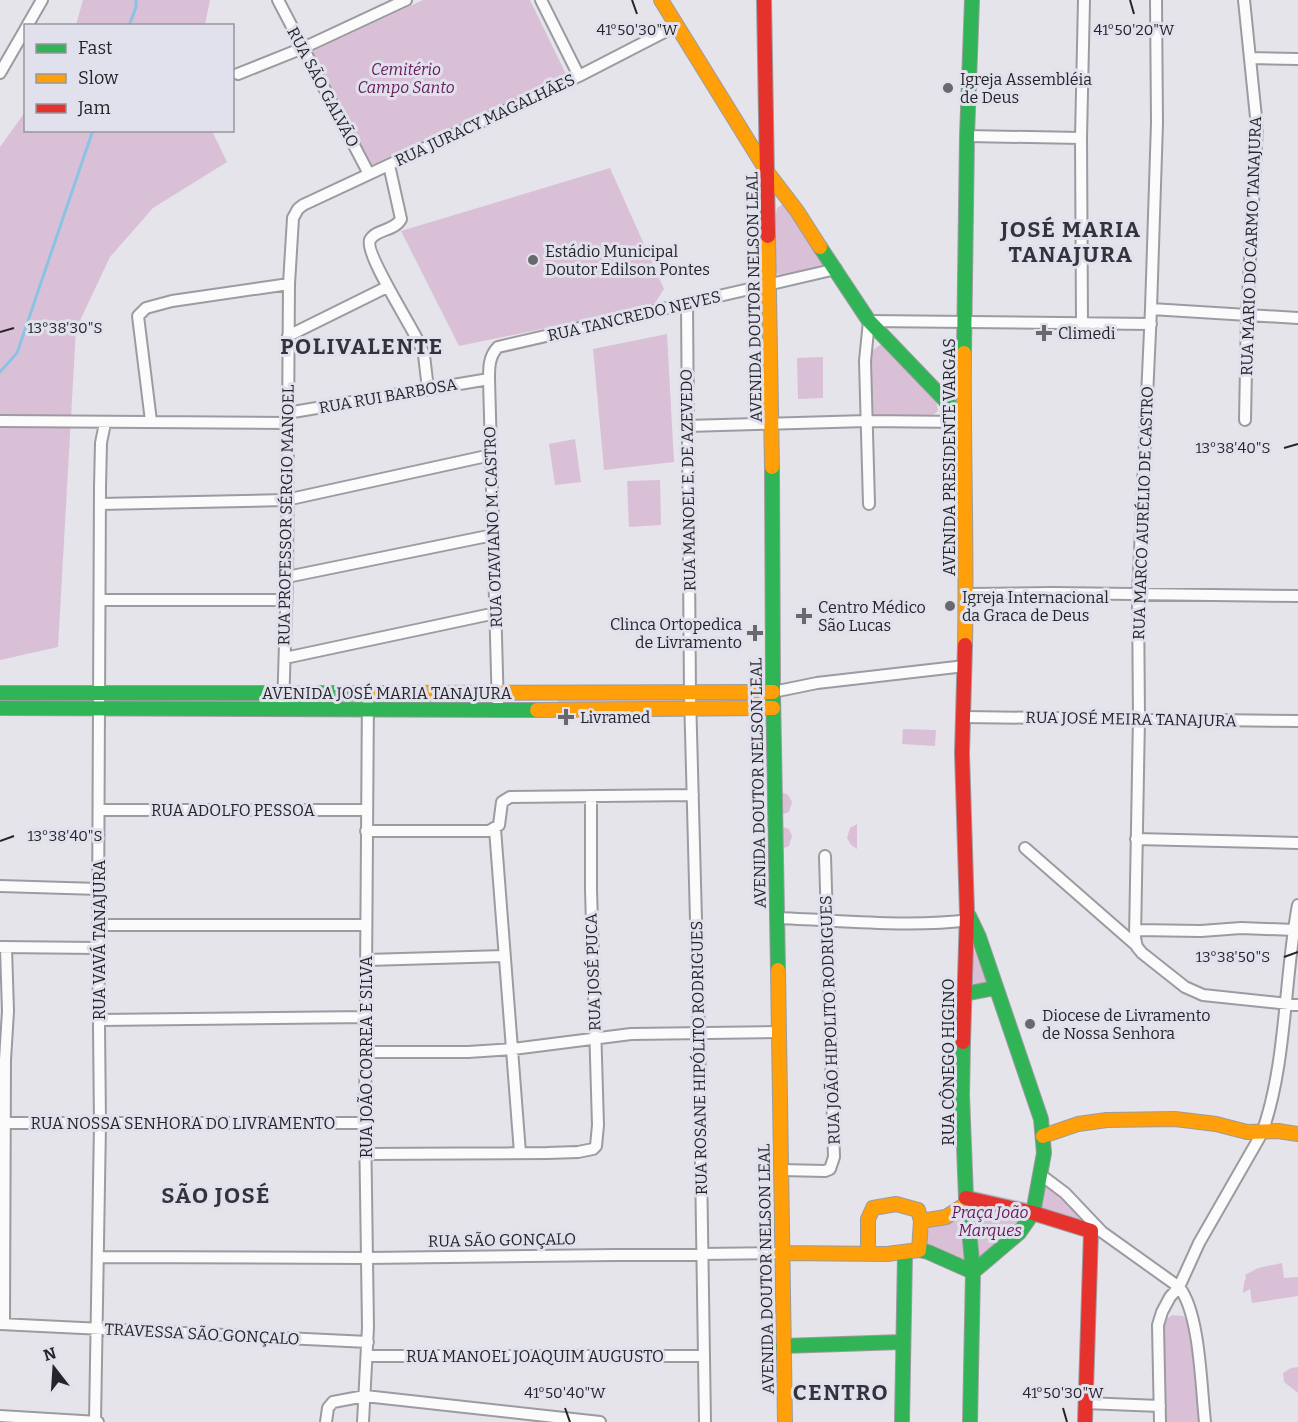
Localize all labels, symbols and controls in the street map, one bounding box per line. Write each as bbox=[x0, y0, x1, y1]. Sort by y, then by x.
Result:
text: 41°50'30"W bbox=[596, 21, 678, 39]
text: 41°50'20"W bbox=[1094, 21, 1175, 39]
street label: RUA SÃO GALVÃO bbox=[283, 23, 364, 150]
legend bbox=[24, 24, 234, 132]
text: Fast bbox=[78, 37, 113, 59]
park label: Cemitério Campo Santo bbox=[357, 60, 455, 97]
text: Slow bbox=[78, 67, 119, 89]
street label: RUA JURACY MAGALHÃES bbox=[392, 69, 578, 170]
place label: Igreja Assembléia de Deus bbox=[960, 70, 1092, 107]
marker: Igreja Assembléia de Deus bbox=[941, 81, 955, 95]
text: Jam bbox=[77, 97, 111, 119]
street label: RUA MARIO DO CARMO TANAJURA bbox=[1237, 115, 1265, 376]
street label: AVENIDA DOUTOR NELSON LEAL bbox=[742, 171, 766, 423]
district label: JOSÉ MARIA TANAJURA bbox=[1000, 216, 1141, 268]
place label: Estádio Municipal Doutor Edilson Pontes bbox=[545, 242, 710, 279]
marker: Estádio Municipal Doutor Edilson Pontes bbox=[526, 253, 540, 267]
street label: RUA TANCREDO NEVES bbox=[546, 287, 722, 345]
text: 13°38'30"S bbox=[28, 319, 102, 337]
marker: Climedi bbox=[1035, 324, 1053, 342]
place label: Climedi bbox=[1058, 324, 1116, 343]
district label: POLIVALENTE bbox=[280, 333, 444, 360]
street label: AVENIDA PRESIDENTE VARGAS bbox=[940, 338, 959, 576]
street label: RUA MANOEL E. DE AZEVEDO bbox=[677, 369, 699, 591]
street label: RUA RUI BARBOSA bbox=[317, 374, 459, 418]
street label: RUA PROFESSOR SÉRGIO MANOEL bbox=[273, 384, 298, 646]
street label: RUA MARCO AURÉLIO DE CASTRO bbox=[1128, 386, 1157, 640]
street label: RUA OTAVIANO M. CASTRO bbox=[480, 426, 506, 628]
text: 13°38'40"S bbox=[1195, 439, 1271, 457]
place label: Igreja Internacional da Graca de Deus bbox=[962, 588, 1109, 625]
place label: Centro Médico São Lucas bbox=[818, 598, 926, 635]
marker: Igreja Internacional da Graca de Deus bbox=[943, 599, 957, 613]
marker: Centro Médico São Lucas bbox=[795, 607, 813, 625]
place label: Clinca Ortopedica de Livramento bbox=[610, 615, 742, 652]
marker: Clinca Ortopedica de Livramento bbox=[746, 624, 764, 642]
street label: AVENIDA DOUTOR NELSON LEAL bbox=[746, 657, 770, 909]
street label: AVENIDA JOSÉ MARIA TANAJURA bbox=[262, 683, 513, 703]
street label: RUA JOSÉ MEIRA TANAJURA bbox=[1025, 707, 1237, 730]
marker: Livramed bbox=[557, 708, 575, 726]
place label: Livramed bbox=[580, 708, 651, 727]
street label: RUA ADOLFO PESSOA bbox=[151, 801, 316, 820]
text: 13°38'40"S bbox=[27, 827, 103, 845]
street label: RUA VAVÁ TANAJURA bbox=[89, 859, 109, 1020]
street label: RUA JOÃO HIPOLITO RODRIGUES bbox=[815, 895, 844, 1145]
street label: RUA JOSÉ PUCA bbox=[580, 912, 605, 1031]
street label: RUA ROSANE HIPÓLITO RODRIGUES bbox=[686, 921, 711, 1195]
text: 13°38'50"S bbox=[1196, 948, 1270, 966]
street label: RUA JOÃO CORREA E SILVA bbox=[356, 955, 376, 1158]
street label: RUA CÔNEGO HIGINO bbox=[938, 978, 958, 1146]
place label: Diocese de Livramento de Nossa Senhora bbox=[1042, 1006, 1211, 1043]
marker: Diocese de Livramento de Nossa Senhora bbox=[1023, 1017, 1037, 1031]
street label: RUA NOSSA SENHORA DO LIVRAMENTO bbox=[31, 1114, 335, 1133]
street label: AVENIDA DOUTOR NELSON LEAL bbox=[754, 1143, 778, 1395]
district label: SÃO JOSÉ bbox=[161, 1182, 271, 1209]
park label: Praça João Marques bbox=[952, 1203, 1029, 1240]
street label: RUA SÃO GONÇALO bbox=[428, 1228, 576, 1251]
street label: TRAVESSA SÃO GONÇALO bbox=[104, 1318, 300, 1349]
north arrow bbox=[24, 1338, 84, 1398]
text: N bbox=[41, 1343, 58, 1365]
street label: RUA MANOEL JOAQUIM AUGUSTO bbox=[406, 1347, 664, 1366]
district label: CENTRO bbox=[793, 1379, 889, 1406]
text: 41°50'40"W bbox=[524, 1384, 606, 1402]
text: 41°50'30"W bbox=[1022, 1384, 1104, 1402]

